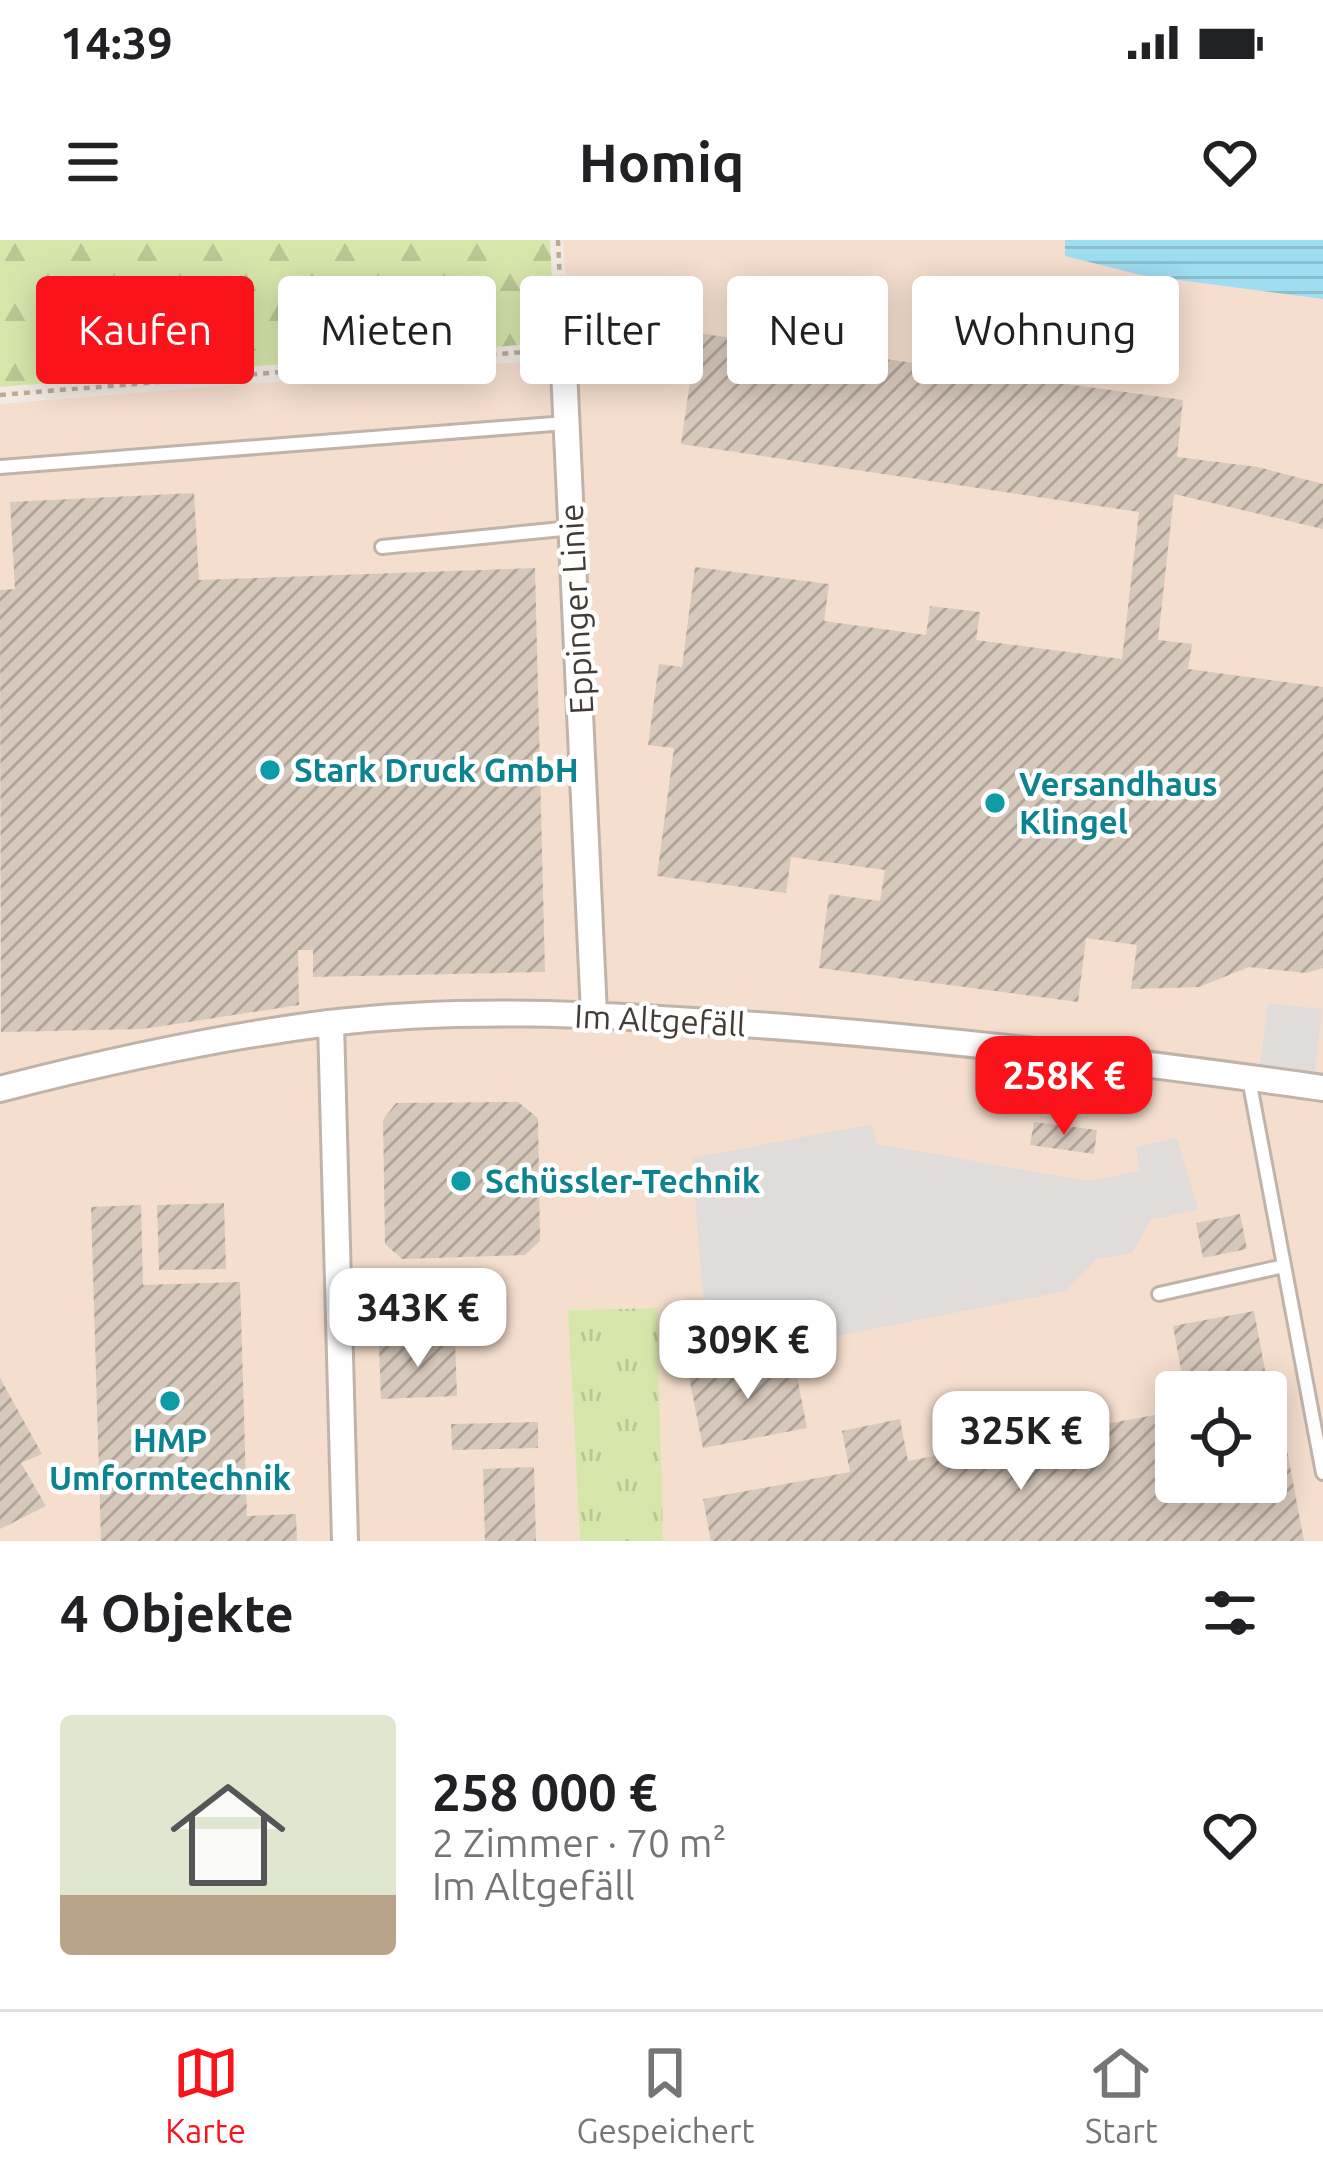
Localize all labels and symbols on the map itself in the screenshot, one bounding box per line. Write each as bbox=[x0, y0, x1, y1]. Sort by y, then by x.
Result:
street label: Eppinger Linie bbox=[552, 503, 600, 715]
place label: Stark Druck GmbH bbox=[294, 751, 579, 788]
marker: Stark Druck GmbH bbox=[257, 757, 283, 783]
place label: Versandhaus Klingel bbox=[1019, 765, 1218, 840]
marker: Versandhaus Klingel bbox=[982, 790, 1008, 816]
street label: Im Altgefäll bbox=[573, 997, 747, 1042]
pin: 258K € bbox=[966, 1036, 1162, 1138]
place label: Schüssler-Technik bbox=[485, 1162, 761, 1199]
marker: Schüssler-Technik bbox=[448, 1168, 474, 1194]
pin: 343K € bbox=[320, 1268, 516, 1370]
pin: 309K € bbox=[650, 1300, 846, 1402]
marker: HMP Umformtechnik bbox=[157, 1388, 183, 1414]
pin: 325K € bbox=[923, 1391, 1119, 1493]
place label: HMP Umformtechnik bbox=[49, 1421, 292, 1496]

